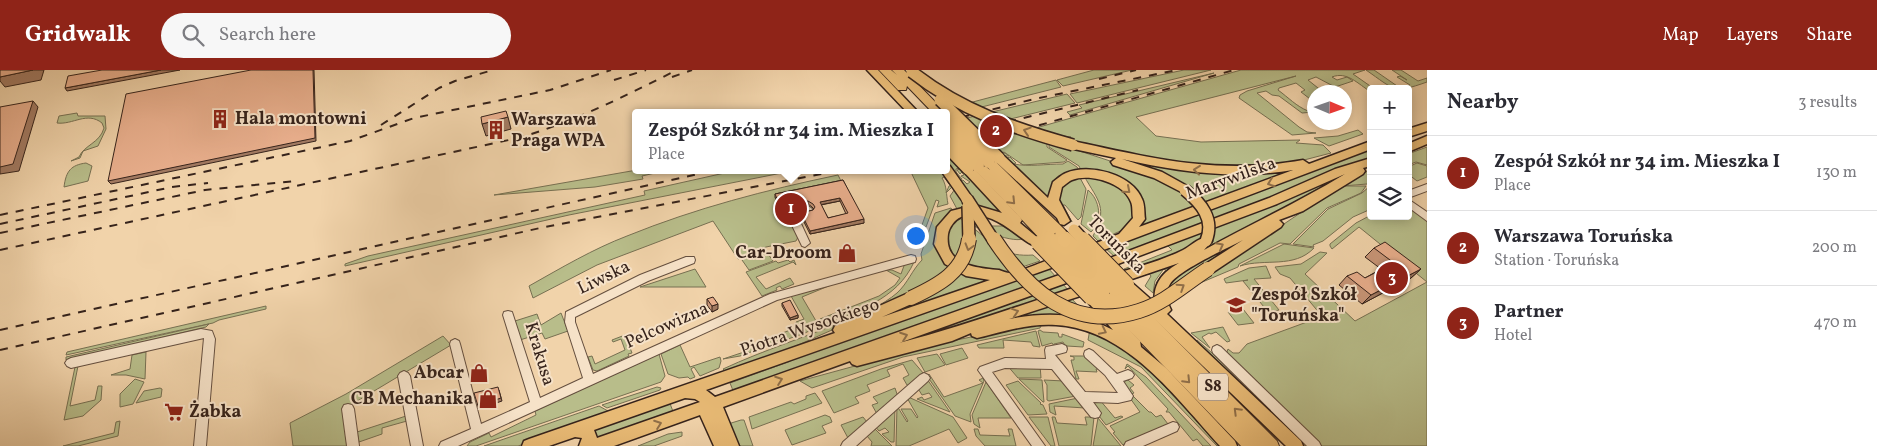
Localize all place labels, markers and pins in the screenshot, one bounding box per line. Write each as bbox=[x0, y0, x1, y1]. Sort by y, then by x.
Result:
place label: Hala montowni bbox=[235, 107, 367, 132]
building icon: Hala montowni bbox=[209, 108, 231, 130]
place label: Warszawa Praga WPA bbox=[511, 108, 605, 154]
pin: 2 bbox=[980, 112, 1012, 150]
building icon: Warszawa Praga WPA bbox=[485, 119, 507, 141]
pin: 1 bbox=[775, 190, 807, 228]
place label: Car-Droom bbox=[735, 241, 832, 266]
shop icon: Car-Droom bbox=[836, 242, 858, 264]
pin: 3 bbox=[1376, 259, 1408, 297]
place label: Zespół Szkół "Toruńska" bbox=[1251, 283, 1358, 329]
school or university icon: Zespół Szkół "Toruńska" bbox=[1225, 294, 1247, 316]
place label: Abcar bbox=[414, 361, 464, 386]
shop icon: Abcar bbox=[468, 362, 490, 384]
place label: CB Mechanika bbox=[351, 387, 473, 412]
shop icon: CB Mechanika bbox=[477, 388, 499, 410]
place label: Żabka bbox=[189, 400, 241, 425]
supermarket icon: Żabka bbox=[163, 401, 185, 423]

